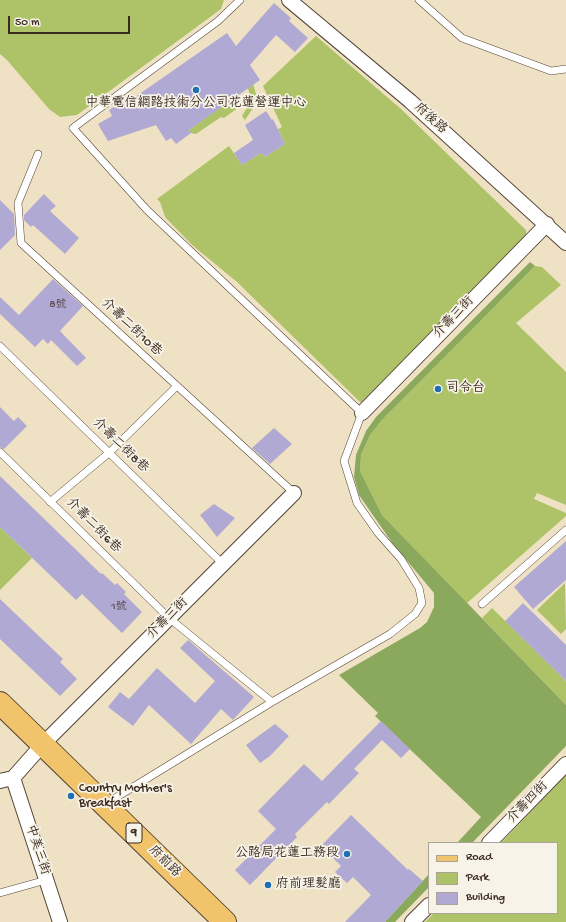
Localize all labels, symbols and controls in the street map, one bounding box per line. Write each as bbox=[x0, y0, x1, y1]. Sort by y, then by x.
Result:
scale bar bbox=[10, 8, 132, 34]
text: 50 m bbox=[15, 16, 40, 30]
marker: 中華電信網路技術分公司花蓮營運中心 bbox=[191, 85, 201, 95]
place label: 中華電信網路技術分公司花蓮營運中心 bbox=[86, 96, 306, 112]
street label: 府後路 bbox=[410, 100, 450, 138]
street label: 介壽三街 bbox=[430, 294, 478, 342]
street label: 介壽二街10巷 bbox=[97, 296, 165, 360]
house number: 8號 bbox=[49, 298, 67, 312]
place label: 司令台 bbox=[446, 381, 485, 397]
marker: 司令台 bbox=[433, 384, 443, 394]
street label: 介壽二街8巷 bbox=[89, 415, 151, 477]
street label: 介壽二街6巷 bbox=[62, 495, 124, 557]
street label: 介壽三街 bbox=[144, 595, 192, 643]
house number: 1號 bbox=[111, 600, 127, 614]
street label: 介壽四街 bbox=[504, 779, 552, 827]
place label: Country Mother's Breakfast bbox=[79, 781, 172, 812]
marker: Country Mother's Breakfast bbox=[66, 791, 76, 801]
street label: 中美三街 bbox=[22, 823, 52, 877]
road number: 9 bbox=[126, 823, 142, 843]
legend bbox=[428, 842, 558, 914]
street label: 府前路 bbox=[145, 843, 183, 881]
place label: 公路局花蓮工務段 bbox=[235, 846, 339, 862]
marker: 公路局花蓮工務段 bbox=[342, 849, 352, 859]
text: Road bbox=[466, 851, 492, 865]
text: Park bbox=[466, 871, 489, 885]
place label: 府前理髮廳 bbox=[276, 877, 341, 893]
marker: 府前理髮廳 bbox=[263, 880, 273, 890]
text: Building bbox=[466, 891, 505, 905]

